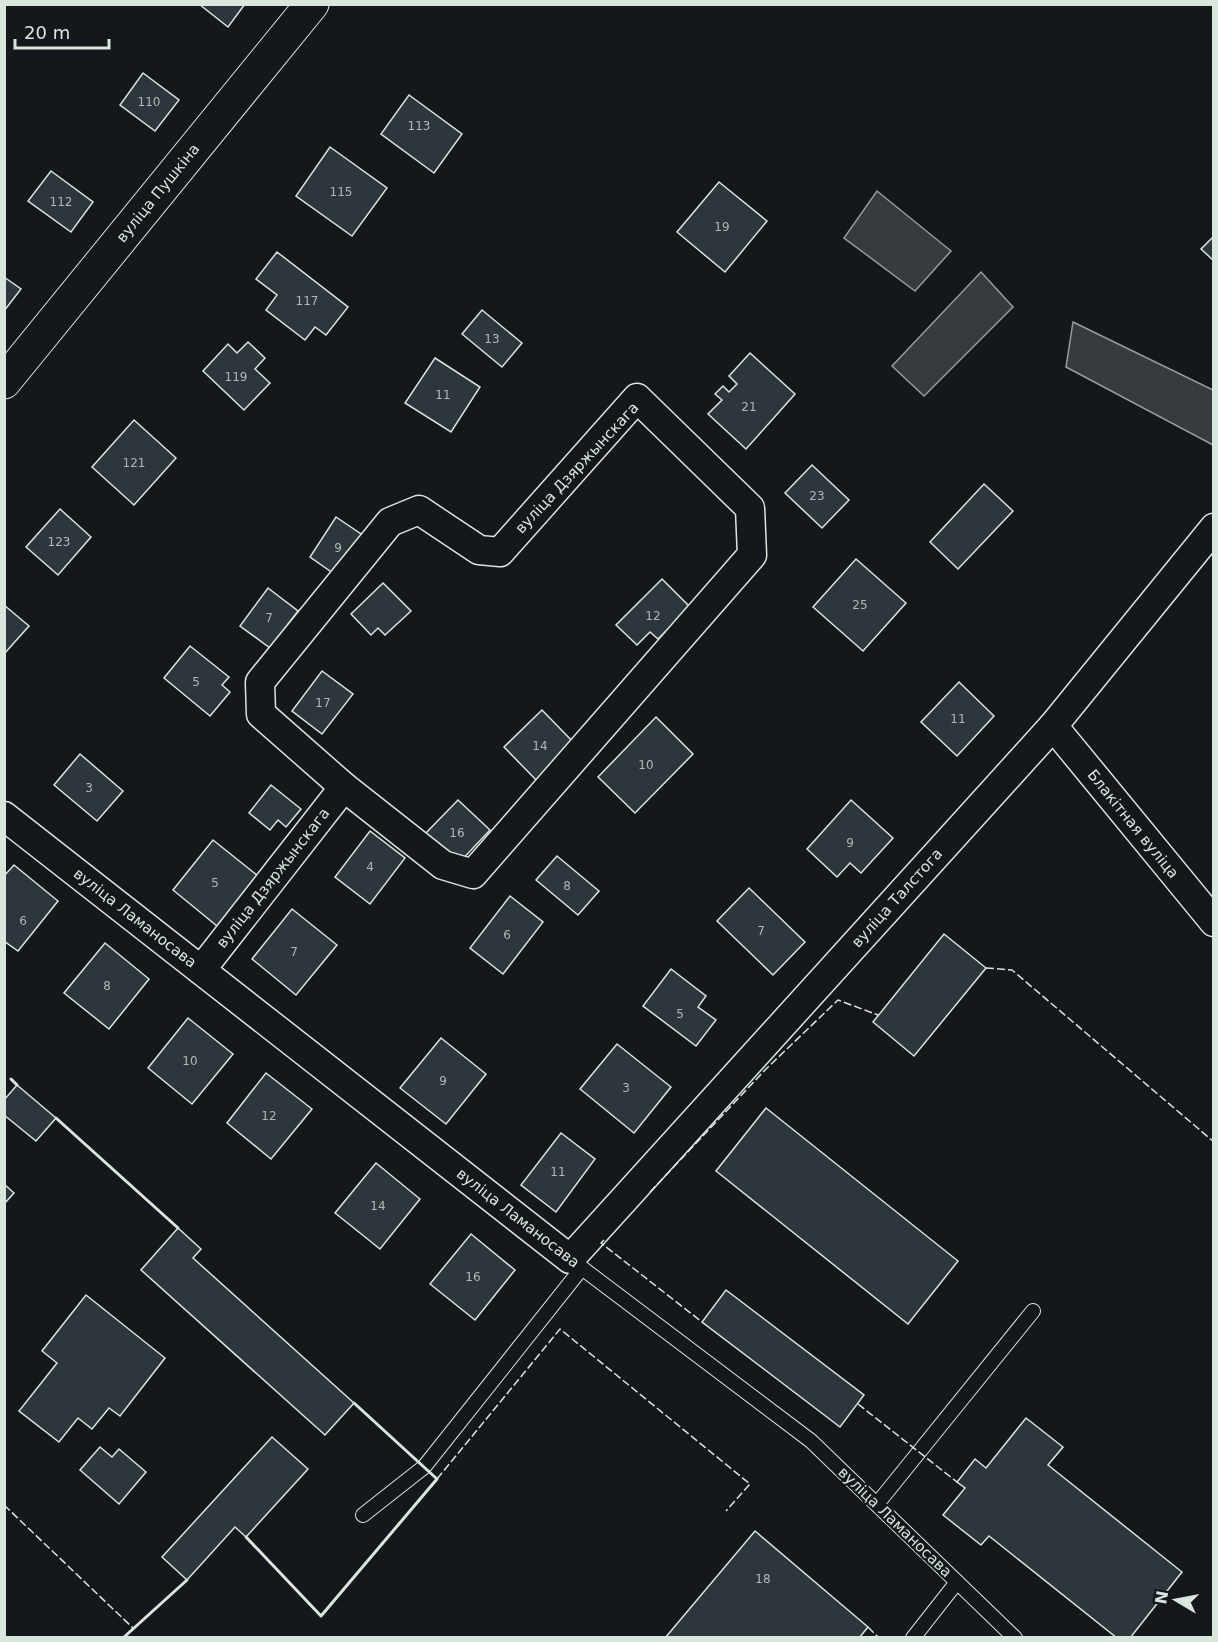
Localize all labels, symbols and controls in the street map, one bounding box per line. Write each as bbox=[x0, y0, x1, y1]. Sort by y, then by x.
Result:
scale bar bbox=[15, 12, 110, 50]
text: 20 m bbox=[24, 22, 70, 43]
house number: 110 bbox=[138, 95, 160, 109]
house number: 113 bbox=[408, 119, 430, 133]
street label: вуліца Пушкіна bbox=[113, 140, 203, 246]
house number: 115 bbox=[330, 185, 352, 199]
house number: 112 bbox=[50, 195, 72, 209]
house number: 19 bbox=[714, 220, 730, 234]
house number: 117 bbox=[296, 294, 318, 308]
house number: 13 bbox=[484, 332, 500, 346]
house number: 119 bbox=[225, 370, 247, 384]
house number: 11 bbox=[435, 388, 451, 402]
street label: вуліца Дзяржынскага bbox=[512, 399, 642, 537]
house number: 21 bbox=[741, 400, 757, 414]
house number: 121 bbox=[123, 456, 145, 470]
house number: 23 bbox=[809, 489, 825, 503]
house number: 123 bbox=[48, 535, 70, 549]
house number: 9 bbox=[334, 541, 342, 555]
house number: 25 bbox=[852, 598, 868, 612]
house number: 12 bbox=[645, 609, 661, 623]
house number: 7 bbox=[265, 611, 273, 625]
house number: 5 bbox=[192, 675, 200, 689]
house number: 17 bbox=[315, 696, 331, 710]
house number: 11 bbox=[950, 712, 966, 726]
house number: 14 bbox=[532, 739, 548, 753]
house number: 10 bbox=[638, 758, 654, 772]
street label: Блакітная вуліца bbox=[1084, 766, 1182, 882]
house number: 3 bbox=[85, 781, 93, 795]
street label: вуліца Дзяржынскага bbox=[213, 804, 333, 952]
house number: 16 bbox=[449, 826, 465, 840]
house number: 9 bbox=[846, 836, 854, 850]
street label: вуліца Талстога bbox=[848, 845, 946, 951]
house number: 4 bbox=[366, 860, 374, 874]
street label: вуліца Ламаносава bbox=[70, 864, 200, 972]
house number: 5 bbox=[211, 876, 219, 890]
house number: 8 bbox=[563, 879, 571, 893]
house number: 6 bbox=[19, 914, 27, 928]
house number: 7 bbox=[757, 924, 765, 938]
house number: 6 bbox=[503, 928, 511, 942]
house number: 7 bbox=[290, 945, 298, 959]
house number: 8 bbox=[103, 979, 111, 993]
house number: 5 bbox=[676, 1007, 684, 1021]
house number: 10 bbox=[182, 1054, 198, 1068]
house number: 9 bbox=[439, 1074, 447, 1088]
house number: 3 bbox=[622, 1081, 630, 1095]
house number: 12 bbox=[261, 1109, 277, 1123]
street label: вуліца Ламаносава bbox=[453, 1164, 583, 1272]
house number: 11 bbox=[550, 1165, 566, 1179]
house number: 14 bbox=[370, 1199, 386, 1213]
house number: 16 bbox=[465, 1270, 481, 1284]
street label: вуліца Ламаносава bbox=[834, 1463, 956, 1581]
north arrow bbox=[1146, 1570, 1206, 1630]
house number: 18 bbox=[755, 1572, 771, 1586]
text: N bbox=[1151, 1589, 1172, 1606]

